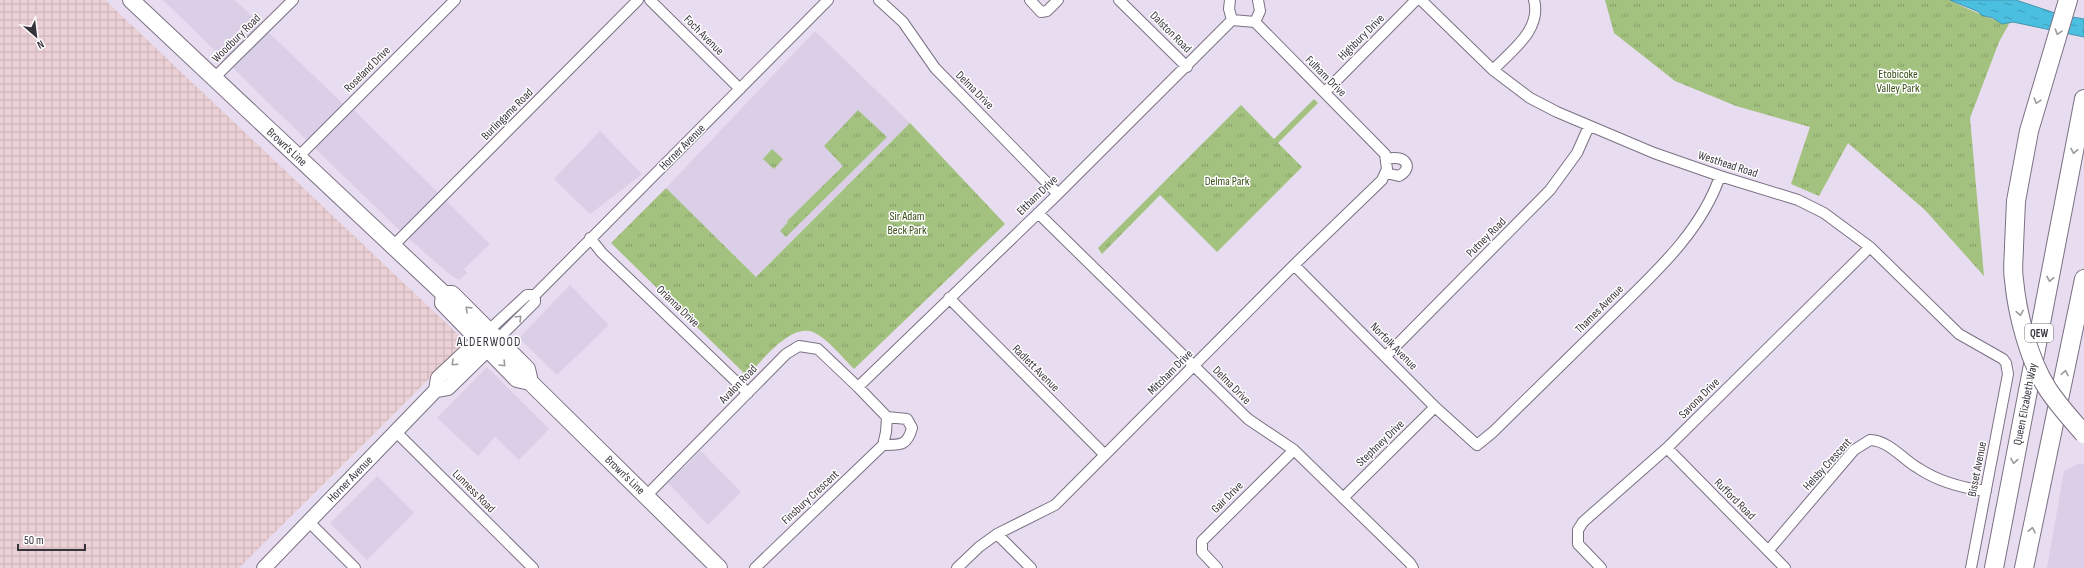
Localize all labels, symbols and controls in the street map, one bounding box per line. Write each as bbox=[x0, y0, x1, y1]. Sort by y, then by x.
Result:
street label: Dalston Road bbox=[1147, 8, 1195, 56]
street label: Woodbury Road bbox=[209, 11, 264, 66]
street label: Highbury Drive bbox=[1335, 11, 1388, 64]
street label: Foch Avenue bbox=[680, 12, 727, 59]
north arrow bbox=[16, 16, 56, 56]
one-way arrow bbox=[2054, 28, 2063, 35]
text: N bbox=[35, 37, 46, 52]
street label: Roseland Drive bbox=[341, 43, 394, 96]
street label: Fulham Drive bbox=[1302, 53, 1349, 100]
park label: Etobicoke Valley Park bbox=[1877, 67, 1920, 96]
street label: Delma Drive bbox=[952, 68, 997, 113]
street label: Burlingame Road bbox=[478, 85, 536, 143]
one-way arrow bbox=[2033, 97, 2042, 104]
street label: Horner Avenue bbox=[656, 121, 709, 174]
street label: Brown's Line bbox=[263, 125, 310, 170]
street label: Westhead Road bbox=[1696, 148, 1760, 181]
one-way arrow bbox=[2071, 148, 2079, 154]
street label: Eltham Drive bbox=[1014, 172, 1061, 219]
park label: Delma Park bbox=[1205, 174, 1250, 189]
park label: Sir Adam Beck Park bbox=[887, 209, 927, 238]
street label: Putney Road bbox=[1463, 214, 1509, 260]
one-way arrow bbox=[2046, 275, 2054, 282]
street label: Orianna Drive bbox=[653, 282, 702, 331]
street label: Thames Avenue bbox=[1572, 282, 1627, 337]
one-way arrow bbox=[465, 306, 473, 314]
one-way arrow bbox=[2015, 310, 2023, 316]
one-way arrow bbox=[514, 315, 522, 323]
street label: Norfolk Avenue bbox=[1367, 320, 1421, 373]
road number: QEW bbox=[2025, 324, 2053, 342]
district label: ALDERWOOD bbox=[456, 334, 521, 350]
street label: Radlett Avenue bbox=[1009, 342, 1062, 395]
street label: Mitcham Drive bbox=[1145, 346, 1196, 398]
one-way arrow bbox=[451, 358, 459, 366]
one-way arrow bbox=[498, 359, 505, 367]
street label: Queen Elizabeth Way bbox=[2010, 361, 2041, 446]
street label: Avalon Road bbox=[715, 362, 761, 408]
street label: Delma Drive bbox=[1209, 363, 1254, 408]
one-way arrow bbox=[2061, 370, 2069, 376]
street label: Savona Drive bbox=[1676, 375, 1723, 422]
street label: Stephney Drive bbox=[1353, 417, 1408, 470]
street label: Helsby Crescent bbox=[1800, 435, 1855, 494]
street label: Bisset Avenue bbox=[1965, 440, 1990, 498]
street label: Horner Avenue bbox=[324, 453, 376, 506]
street label: Brown's Line bbox=[602, 453, 648, 498]
one-way arrow bbox=[2010, 458, 2019, 464]
street label: Lunness Road bbox=[449, 467, 498, 516]
street label: Finsbury Crescent bbox=[778, 467, 842, 528]
street label: Rufford Road bbox=[1711, 476, 1758, 523]
street label: Gair Drive bbox=[1208, 478, 1247, 516]
scale bar bbox=[18, 526, 85, 552]
one-way arrow bbox=[2028, 527, 2036, 533]
text: 50 m bbox=[24, 533, 44, 548]

